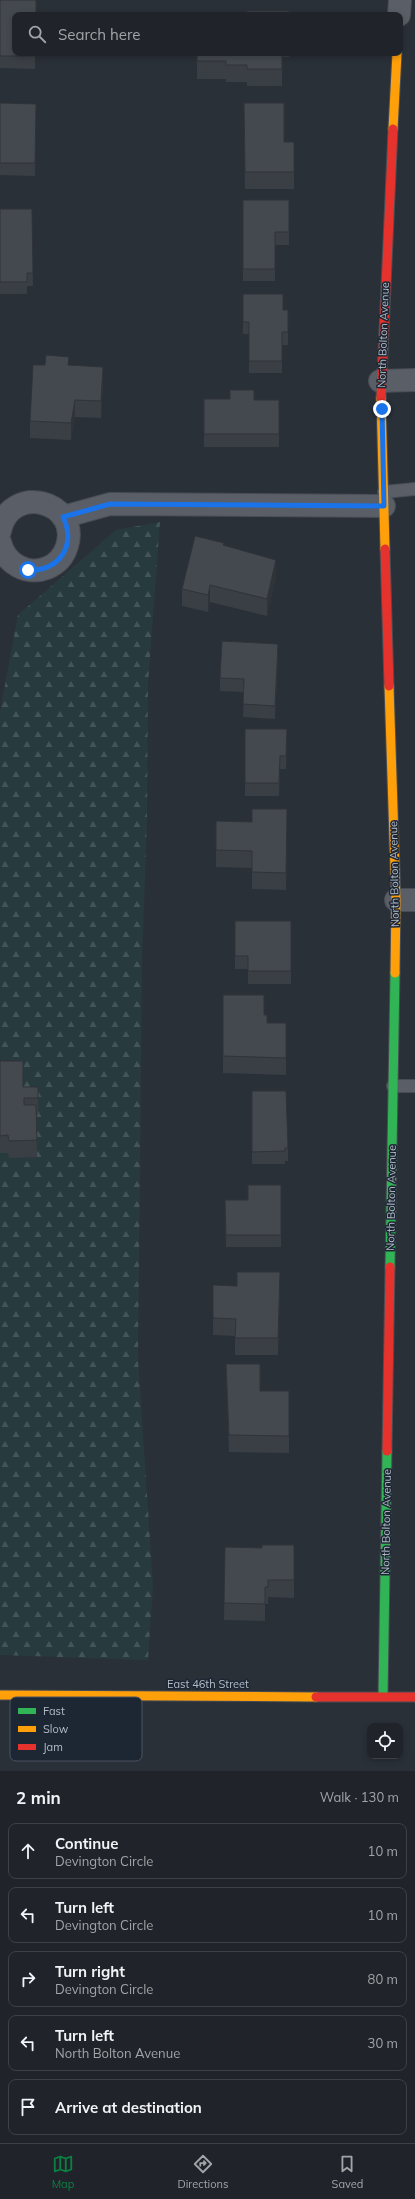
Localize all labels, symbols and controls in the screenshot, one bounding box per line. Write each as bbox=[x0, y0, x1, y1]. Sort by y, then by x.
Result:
search box bbox=[12, 12, 403, 56]
icon: search bbox=[26, 23, 48, 45]
text: Search here bbox=[58, 25, 140, 44]
street label: North Bolton Avenue bbox=[374, 282, 392, 388]
route end bbox=[373, 400, 391, 418]
route start bbox=[19, 561, 37, 579]
street label: North Bolton Avenue bbox=[386, 821, 402, 927]
street label: North Bolton Avenue bbox=[383, 1145, 399, 1251]
street label: North Bolton Avenue bbox=[378, 1469, 394, 1575]
street label: East 46th Street bbox=[167, 1677, 249, 1691]
legend bbox=[10, 1697, 142, 1761]
text: Fast bbox=[43, 1704, 65, 1718]
text: Slow bbox=[43, 1722, 69, 1736]
map controls bbox=[367, 1723, 403, 1759]
button: locate bbox=[367, 1723, 403, 1759]
text: Jam bbox=[43, 1740, 63, 1754]
text: 2 min bbox=[16, 1787, 61, 1808]
text: Walk · 130 m bbox=[320, 1789, 399, 1805]
text: Continue bbox=[55, 1834, 118, 1853]
icon: ahead bbox=[17, 1840, 39, 1862]
text: 10 m bbox=[368, 1843, 398, 1859]
text: Devington Circle bbox=[55, 1853, 153, 1869]
text: Turn left bbox=[55, 1898, 114, 1917]
icon: left bbox=[17, 1904, 39, 1926]
text: 10 m bbox=[368, 1907, 398, 1923]
text: Devington Circle bbox=[55, 1917, 153, 1933]
text: Turn right bbox=[55, 1962, 125, 1981]
icon: right bbox=[17, 1968, 39, 1990]
text: 80 m bbox=[368, 1971, 398, 1987]
text: Devington Circle bbox=[55, 1981, 153, 1997]
text: Turn left bbox=[55, 2026, 114, 2045]
icon: left bbox=[17, 2032, 39, 2054]
text: 30 m bbox=[368, 2035, 398, 2051]
text: North Bolton Avenue bbox=[55, 2045, 180, 2061]
icon: arrive bbox=[17, 2096, 39, 2118]
text: Arrive at destination bbox=[55, 2098, 202, 2117]
tab: Map bbox=[52, 2153, 74, 2191]
tab: Directions bbox=[178, 2153, 228, 2191]
tab: Saved bbox=[332, 2153, 363, 2191]

